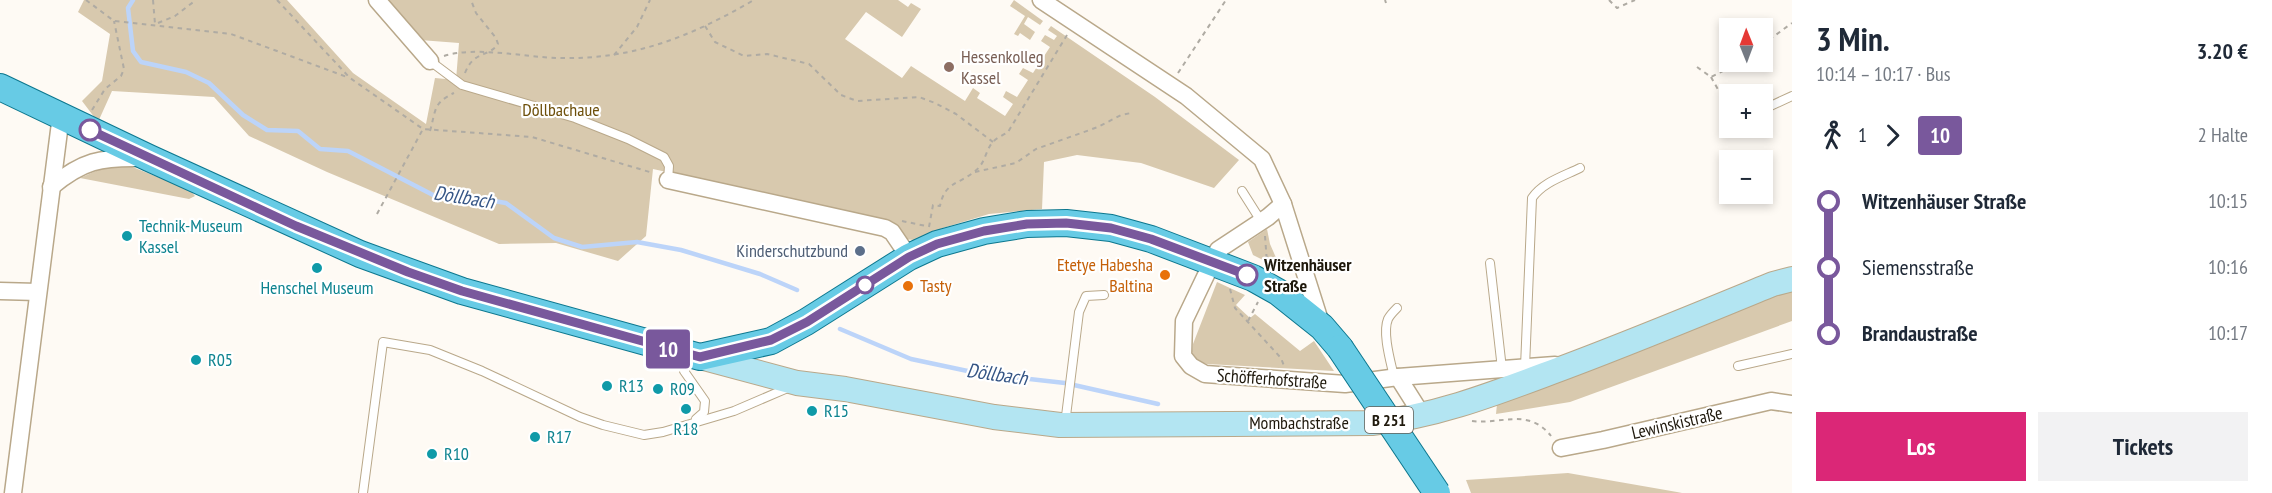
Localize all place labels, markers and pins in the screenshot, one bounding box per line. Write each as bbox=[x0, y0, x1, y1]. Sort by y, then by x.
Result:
place label: Hessenkolleg Kassel bbox=[961, 45, 1044, 89]
marker: Hessenkolleg Kassel bbox=[942, 60, 956, 74]
unlabelled marker bbox=[79, 119, 101, 141]
place label: Technik-Museum Kassel bbox=[139, 214, 243, 258]
marker: Technik-Museum Kassel bbox=[120, 229, 134, 243]
place label: Kinderschutzbund bbox=[736, 239, 848, 262]
marker: Kinderschutzbund bbox=[853, 244, 867, 258]
place label: Etetye Habesha Baltina bbox=[1057, 253, 1153, 297]
place label: Witzenhäuser Straße bbox=[1263, 253, 1352, 297]
marker: Henschel Museum bbox=[310, 261, 324, 275]
marker: Witzenhäuser Straße bbox=[1236, 264, 1258, 286]
marker: Etetye Habesha Baltina bbox=[1158, 268, 1172, 282]
place label: Tasty bbox=[920, 274, 952, 297]
place label: Henschel Museum bbox=[260, 276, 374, 299]
unlabelled marker bbox=[856, 276, 874, 294]
marker: Tasty bbox=[901, 279, 915, 293]
place label: R05 bbox=[208, 348, 233, 371]
marker: R05 bbox=[189, 353, 203, 367]
place label: R13 bbox=[619, 374, 644, 397]
place label: R09 bbox=[670, 377, 695, 400]
marker: R13 bbox=[600, 379, 614, 393]
marker: R09 bbox=[651, 382, 665, 396]
place label: R15 bbox=[824, 399, 849, 422]
marker: R18 bbox=[679, 402, 693, 416]
marker: R15 bbox=[805, 404, 819, 418]
place label: R18 bbox=[674, 417, 698, 440]
place label: R17 bbox=[547, 425, 572, 448]
marker: R17 bbox=[528, 430, 542, 444]
place label: R10 bbox=[444, 442, 469, 465]
marker: R10 bbox=[425, 447, 439, 461]

